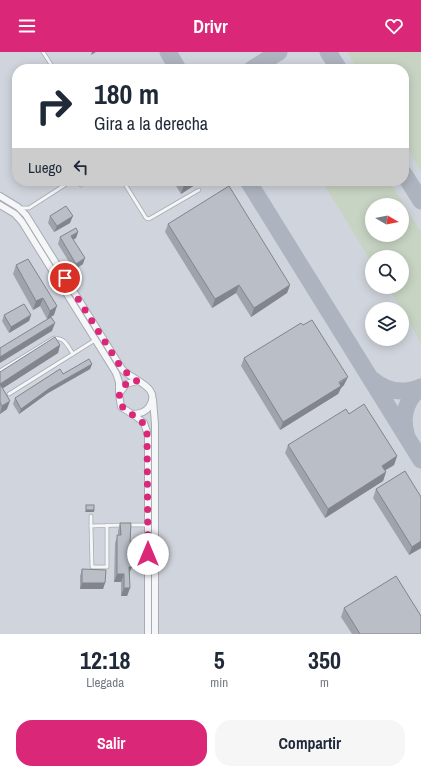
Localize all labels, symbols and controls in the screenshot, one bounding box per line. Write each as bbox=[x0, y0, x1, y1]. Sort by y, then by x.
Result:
text: Drivr bbox=[193, 14, 228, 39]
icon: menu bbox=[16, 15, 38, 37]
icon: heart bbox=[383, 15, 405, 37]
text: 180 m bbox=[94, 75, 159, 113]
icon: right bbox=[28, 80, 80, 132]
text: Gira a la derecha bbox=[94, 111, 208, 136]
icon: left bbox=[70, 156, 92, 178]
text: Luego bbox=[28, 157, 62, 178]
north arrow bbox=[365, 198, 409, 242]
map controls bbox=[365, 198, 409, 346]
button: search bbox=[365, 250, 409, 294]
pin bbox=[48, 261, 82, 295]
icon: arrive bbox=[54, 267, 76, 289]
button: layers bbox=[365, 302, 409, 346]
position arrow bbox=[127, 533, 169, 575]
text: 12:18 bbox=[80, 644, 130, 676]
text: 5 bbox=[214, 644, 225, 676]
text: 350 bbox=[308, 644, 341, 676]
text: Llegada bbox=[86, 674, 124, 691]
text: min bbox=[210, 674, 228, 691]
text: m bbox=[320, 674, 329, 691]
button: Salir bbox=[16, 720, 207, 766]
button: Compartir bbox=[215, 720, 405, 766]

